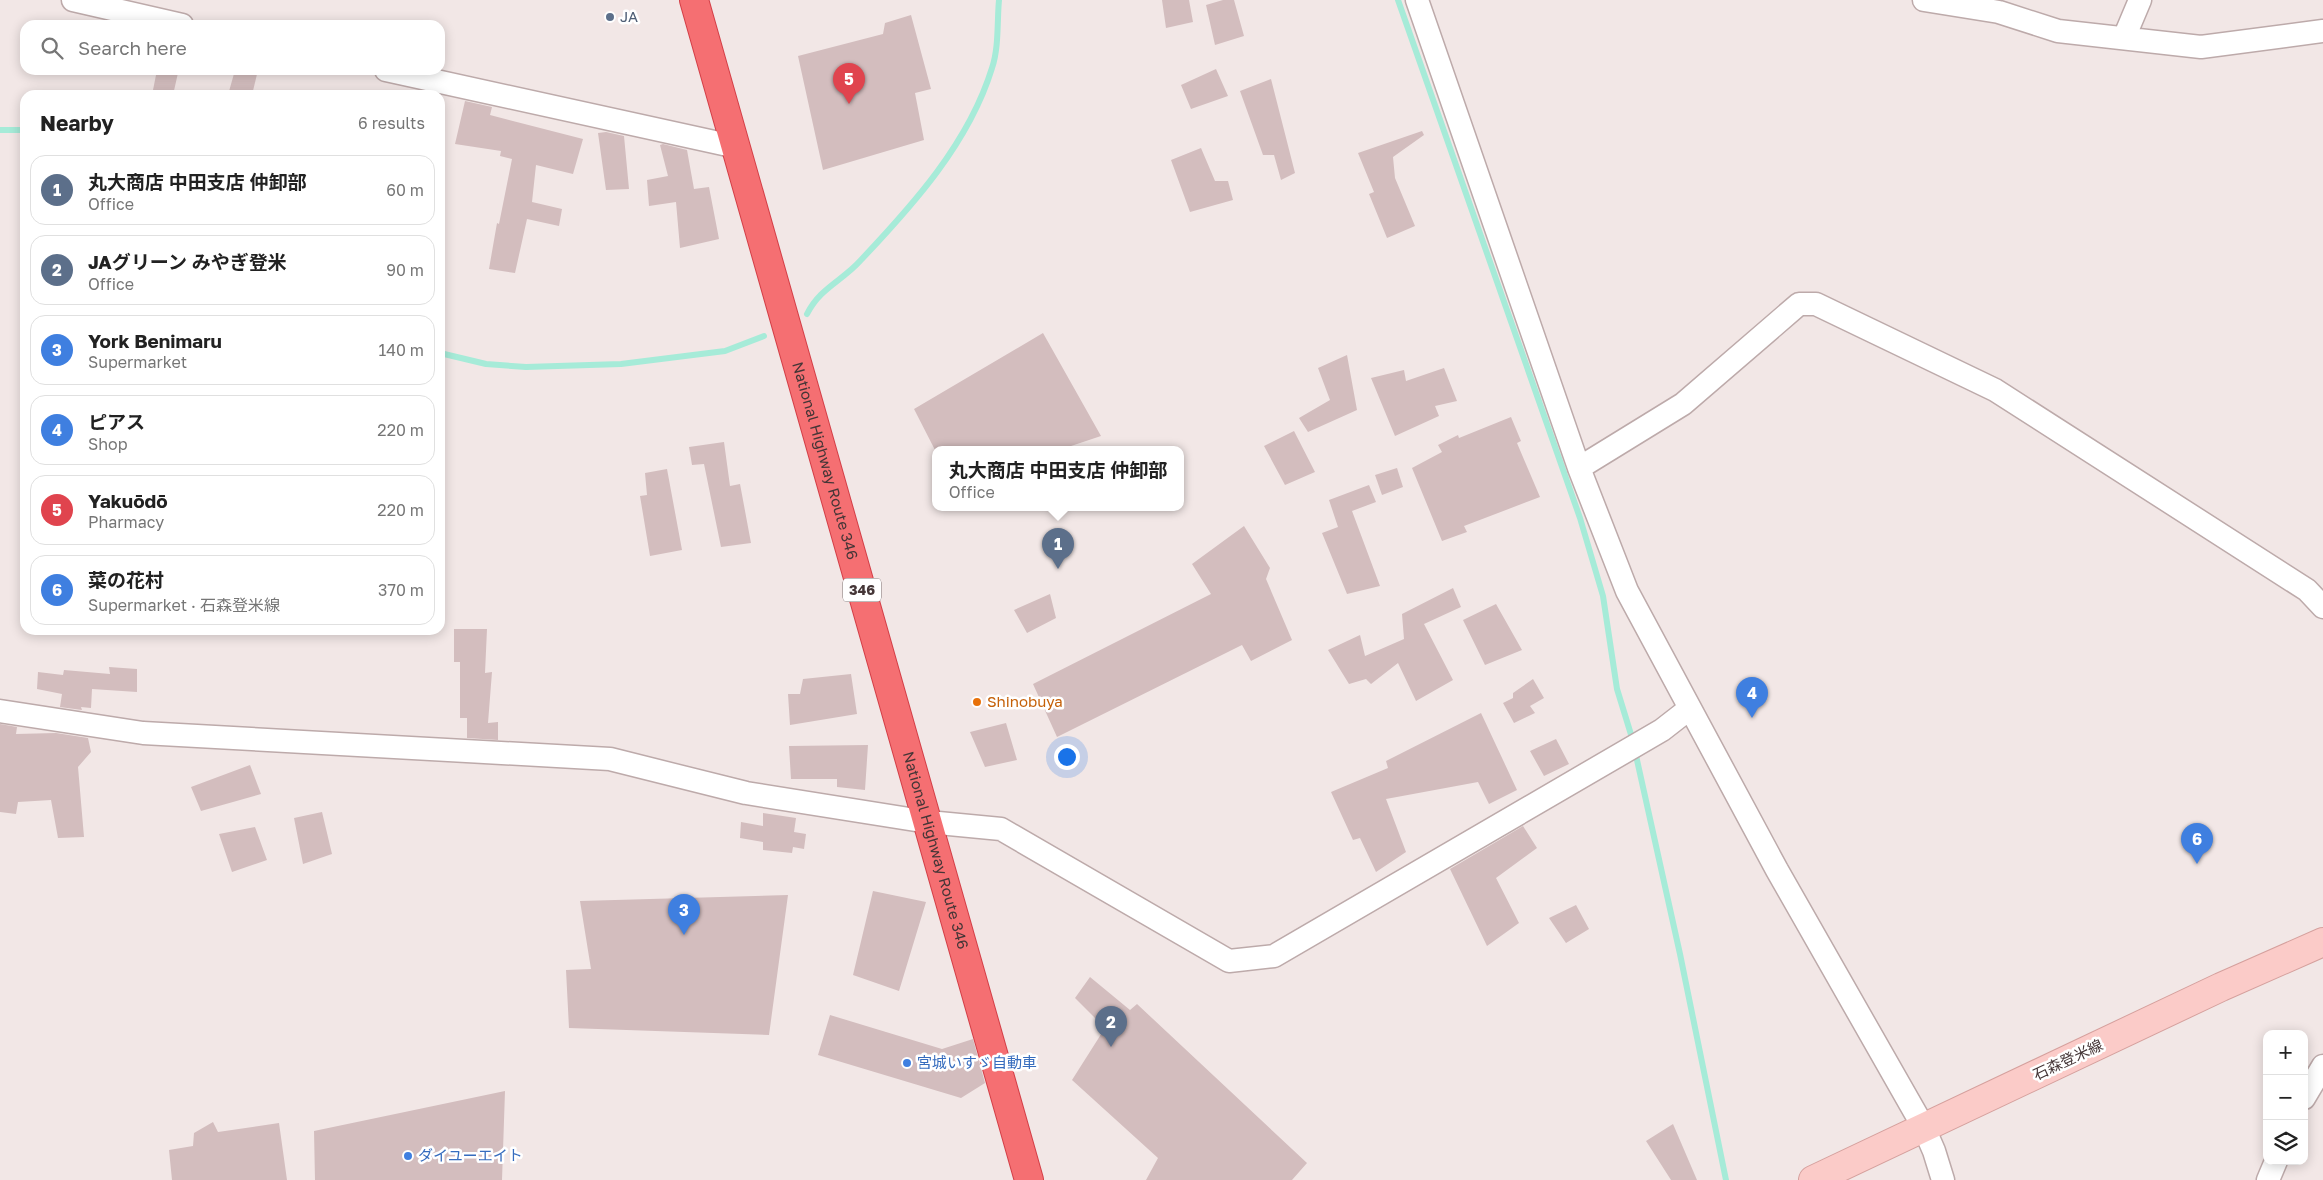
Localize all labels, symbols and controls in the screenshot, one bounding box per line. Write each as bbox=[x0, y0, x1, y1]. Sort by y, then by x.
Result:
place label: JA bbox=[620, 7, 638, 25]
marker: JA bbox=[604, 11, 616, 23]
search box bbox=[20, 20, 445, 75]
icon: search bbox=[38, 34, 66, 62]
text: Search here bbox=[78, 36, 187, 59]
pin: 5 bbox=[833, 63, 865, 104]
text: Nearby bbox=[40, 110, 114, 136]
text: 6 results bbox=[358, 113, 425, 133]
text: 丸大商店 中田支店 仲卸部 bbox=[88, 170, 307, 193]
text: 1 bbox=[53, 180, 61, 200]
text: 60 m bbox=[386, 180, 424, 200]
text: Office bbox=[88, 194, 134, 214]
text: JAグリーン みやぎ登米 bbox=[88, 250, 287, 273]
text: 2 bbox=[52, 260, 62, 280]
text: 90 m bbox=[386, 260, 424, 280]
text: Office bbox=[88, 274, 134, 294]
text: York Benimaru bbox=[88, 329, 222, 352]
text: 3 bbox=[52, 340, 62, 360]
text: 140 m bbox=[378, 340, 424, 360]
text: Supermarket bbox=[88, 352, 187, 372]
street label: National Highway Route 346 bbox=[789, 360, 862, 561]
text: ピアス bbox=[88, 410, 145, 433]
text: 4 bbox=[52, 420, 62, 440]
text: 220 m bbox=[377, 420, 424, 440]
text: Shop bbox=[88, 434, 128, 454]
popup bbox=[932, 446, 1184, 511]
text: 丸大商店 中田支店 仲卸部 bbox=[949, 458, 1167, 481]
text: Office bbox=[949, 482, 995, 502]
text: Yakuōdō bbox=[88, 489, 168, 512]
text: 5 bbox=[52, 500, 62, 520]
text: 220 m bbox=[377, 500, 424, 520]
text: Pharmacy bbox=[88, 512, 164, 532]
pin: 1 bbox=[1042, 528, 1074, 569]
text: 菜の花村 bbox=[88, 568, 164, 591]
road number: 346 bbox=[843, 578, 881, 602]
text: 6 bbox=[52, 580, 62, 600]
text: 370 m bbox=[378, 580, 424, 600]
text: Supermarket · 石森登米線 bbox=[88, 595, 280, 615]
pin: 4 bbox=[1736, 677, 1768, 718]
place label: Shinobuya bbox=[987, 692, 1063, 710]
marker: Shinobuya bbox=[971, 696, 983, 708]
your location bbox=[1054, 744, 1080, 770]
street label: National Highway Route 346 bbox=[900, 749, 973, 951]
pin: 6 bbox=[2181, 823, 2213, 864]
pin: 3 bbox=[668, 894, 700, 935]
pin: 2 bbox=[1095, 1006, 1127, 1047]
map controls bbox=[2263, 1030, 2308, 1165]
button: + bbox=[2263, 1030, 2308, 1075]
street label: 石森登米線 bbox=[2030, 1035, 2105, 1083]
place label: 宮城いすゞ自動車 bbox=[917, 1053, 1037, 1071]
marker: 宮城いすゞ自動車 bbox=[901, 1057, 913, 1069]
button: − bbox=[2263, 1075, 2308, 1120]
button: layers bbox=[2263, 1120, 2308, 1165]
place label: ダイユーエイト bbox=[418, 1146, 523, 1164]
marker: ダイユーエイト bbox=[402, 1150, 414, 1162]

